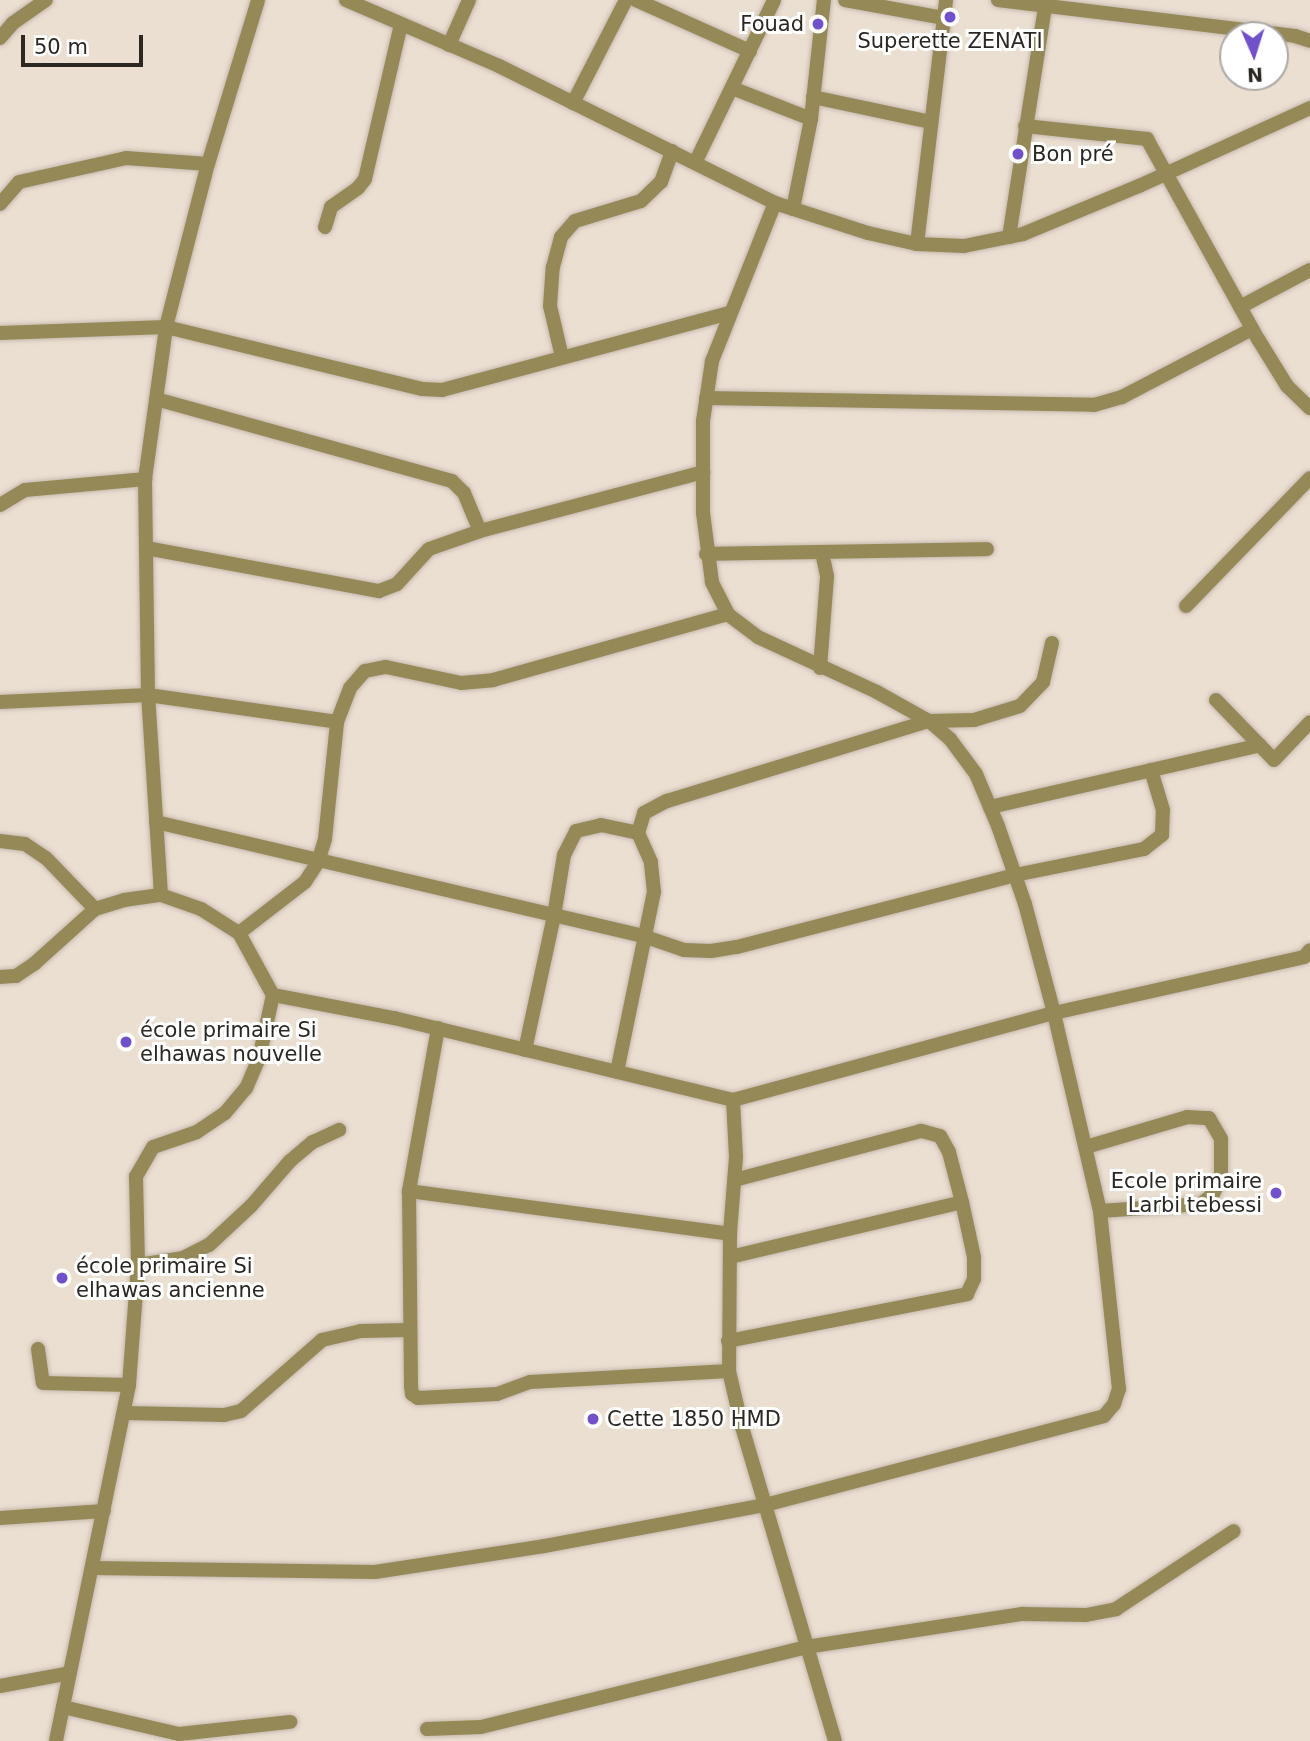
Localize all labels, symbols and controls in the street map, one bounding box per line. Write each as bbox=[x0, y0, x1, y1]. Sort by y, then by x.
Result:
marker: Superette ZENATI bbox=[942, 9, 958, 25]
place label: Fouad bbox=[740, 11, 804, 37]
marker: Fouad bbox=[810, 16, 826, 32]
scale bar bbox=[24, 21, 147, 65]
north arrow bbox=[1219, 21, 1289, 91]
place label: Superette ZENATI bbox=[857, 28, 1043, 54]
text: 50 m bbox=[34, 35, 88, 59]
text: N bbox=[1246, 64, 1264, 86]
place label: Bon pré bbox=[1032, 141, 1114, 167]
marker: Bon pré bbox=[1010, 146, 1026, 162]
place label: école primaire Si elhawas nouvelle bbox=[140, 1017, 322, 1067]
marker: école primaire Si elhawas nouvelle bbox=[118, 1034, 134, 1050]
place label: Ecole primaire Larbi tebessi bbox=[1111, 1168, 1262, 1218]
marker: Ecole primaire Larbi tebessi bbox=[1268, 1185, 1284, 1201]
place label: école primaire Si elhawas ancienne bbox=[76, 1253, 265, 1303]
marker: école primaire Si elhawas ancienne bbox=[54, 1270, 70, 1286]
place label: Cette 1850 HMD bbox=[607, 1406, 781, 1432]
marker: Cette 1850 HMD bbox=[585, 1411, 601, 1427]

